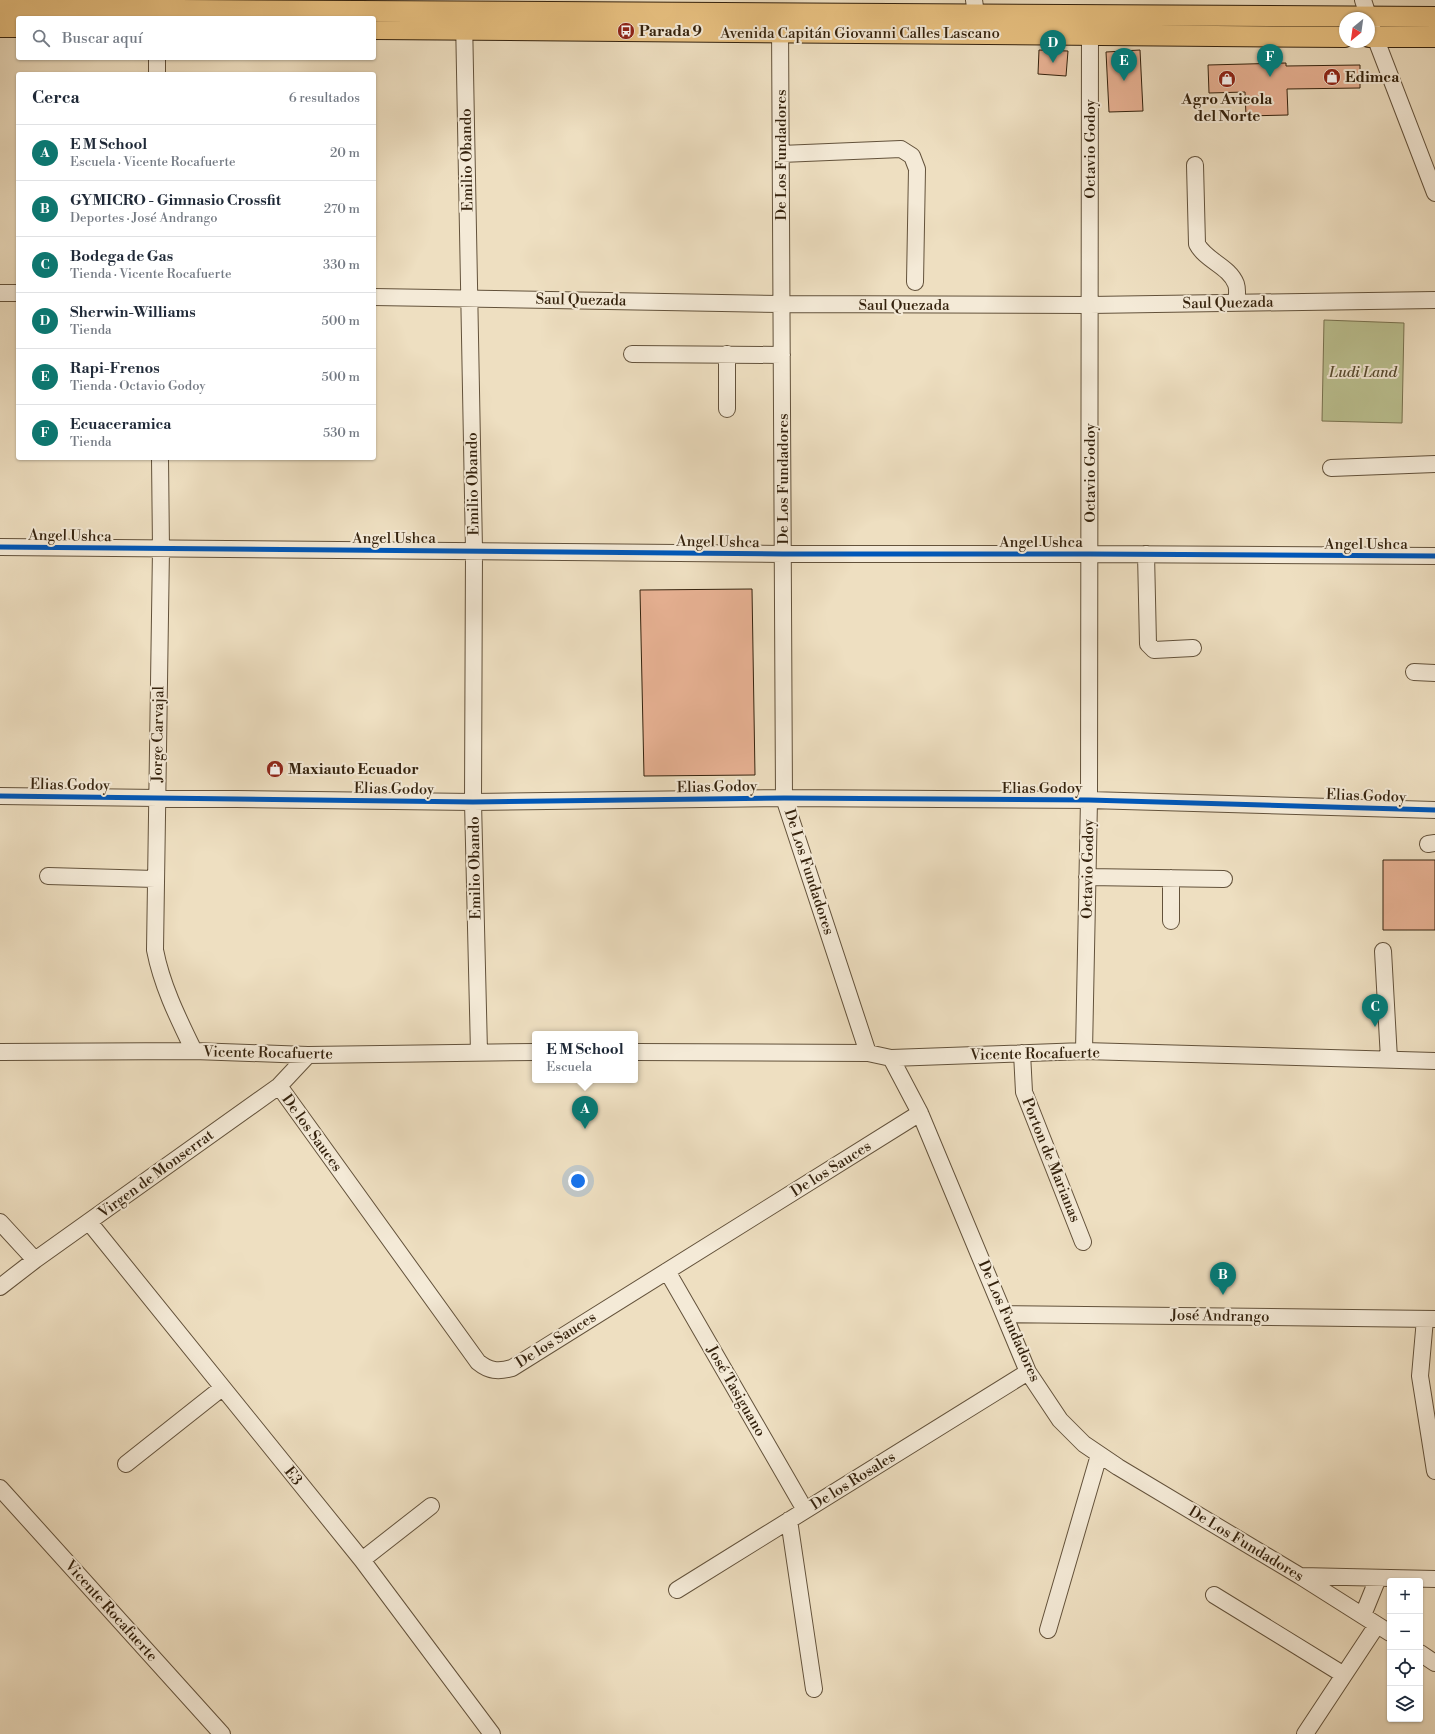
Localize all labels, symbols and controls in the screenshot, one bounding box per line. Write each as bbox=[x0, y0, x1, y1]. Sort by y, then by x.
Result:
north arrow bbox=[1339, 12, 1375, 48]
search box bbox=[16, 16, 376, 60]
bus stop icon: Parada 9 bbox=[616, 21, 636, 41]
place label: Parada 9 bbox=[639, 22, 702, 41]
street label: Avenida Capitán Giovanni Calles Lascano bbox=[719, 24, 1000, 43]
icon: search bbox=[30, 27, 52, 49]
text: Buscar aquí bbox=[62, 29, 143, 48]
pin: D bbox=[1040, 30, 1066, 63]
pin: F bbox=[1257, 44, 1283, 77]
pin: E bbox=[1111, 48, 1137, 81]
shop icon: Edimca bbox=[1322, 67, 1342, 87]
place label: Edimca bbox=[1345, 68, 1400, 87]
shop icon: Agro Avicola del Norte bbox=[1217, 69, 1237, 89]
text: Cerca bbox=[32, 87, 80, 109]
street label: De Los Fundadores bbox=[772, 89, 791, 221]
text: 6 resultados bbox=[289, 90, 360, 106]
place label: Agro Avicola del Norte bbox=[1181, 90, 1273, 126]
street label: Octavio Godoy bbox=[1081, 98, 1100, 199]
street label: Emilio Obando bbox=[457, 108, 477, 212]
text: E M School bbox=[70, 135, 147, 154]
text: A bbox=[40, 145, 50, 161]
text: 20 m bbox=[330, 145, 360, 161]
text: Escuela · Vicente Rocafuerte bbox=[70, 154, 236, 170]
text: GYMICRO - Gimnasio Crossfit bbox=[70, 191, 281, 210]
text: B bbox=[40, 201, 50, 217]
text: 270 m bbox=[324, 201, 360, 217]
text: Deportes · José Andrango bbox=[70, 210, 218, 226]
text: Bodega de Gas bbox=[70, 247, 173, 266]
text: C bbox=[40, 257, 50, 273]
text: 330 m bbox=[323, 257, 360, 273]
text: Tienda · Vicente Rocafuerte bbox=[70, 266, 232, 282]
street label: Saul Quezada bbox=[535, 290, 627, 310]
street label: Saul Quezada bbox=[1182, 293, 1274, 313]
street label: Saul Quezada bbox=[858, 296, 950, 315]
text: Sherwin-Williams bbox=[70, 303, 196, 322]
text: D bbox=[40, 313, 50, 329]
text: 500 m bbox=[322, 313, 360, 329]
text: Tienda bbox=[70, 322, 112, 338]
text: Rapi-Frenos bbox=[70, 359, 160, 378]
park label: Ludi Land bbox=[1328, 363, 1398, 382]
text: E bbox=[40, 369, 50, 385]
text: 500 m bbox=[322, 369, 360, 385]
text: Tienda · Octavio Godoy bbox=[70, 378, 206, 394]
street label: De Los Fundadores bbox=[774, 413, 793, 545]
text: Ecuaceramica bbox=[70, 415, 171, 434]
street label: Octavio Godoy bbox=[1081, 422, 1100, 523]
text: F bbox=[40, 425, 50, 441]
text: 530 m bbox=[323, 425, 360, 441]
street label: Emilio Obando bbox=[463, 432, 483, 536]
text: Tienda bbox=[70, 434, 112, 450]
street label: Angel Ushca bbox=[27, 526, 112, 546]
street label: Angel Ushca bbox=[351, 529, 436, 548]
street label: Angel Ushca bbox=[675, 532, 760, 552]
street label: Angel Ushca bbox=[998, 533, 1083, 552]
street label: Angel Ushca bbox=[1323, 535, 1408, 554]
street label: Jorge Carvajal bbox=[148, 685, 168, 783]
shop icon: Maxiauto Ecuador bbox=[265, 759, 285, 779]
place label: Maxiauto Ecuador bbox=[288, 760, 419, 779]
street label: Elias Godoy bbox=[30, 775, 111, 795]
street label: Elias Godoy bbox=[677, 777, 758, 797]
street label: Elias Godoy bbox=[354, 779, 435, 799]
street label: Elias Godoy bbox=[1002, 779, 1083, 798]
street label: Elias Godoy bbox=[1325, 785, 1407, 807]
street label: De Los Fundadores bbox=[780, 807, 838, 937]
street label: Emilio Obando bbox=[465, 816, 485, 920]
street label: Octavio Godoy bbox=[1078, 818, 1098, 919]
pin: C bbox=[1362, 994, 1388, 1027]
popup bbox=[532, 1031, 638, 1083]
text: E M School bbox=[546, 1040, 624, 1059]
street label: Vicente Rocafuerte bbox=[202, 1042, 333, 1064]
street label: Vicente Rocafuerte bbox=[969, 1043, 1100, 1065]
text: Escuela bbox=[546, 1059, 592, 1075]
street label: De los Sauces bbox=[277, 1090, 347, 1176]
street label: Porton de Marianas bbox=[1017, 1095, 1085, 1225]
pin: A bbox=[572, 1096, 598, 1129]
street label: Virgen de Monserrat bbox=[94, 1125, 218, 1223]
street label: De los Sauces bbox=[787, 1137, 875, 1201]
your location bbox=[568, 1171, 588, 1191]
street label: De Los Fundadores bbox=[974, 1257, 1044, 1385]
pin: B bbox=[1210, 1262, 1236, 1295]
street label: José Andrango bbox=[1169, 1306, 1270, 1326]
street label: De los Sauces bbox=[512, 1308, 600, 1372]
street label: José Tasiguano bbox=[702, 1341, 770, 1440]
street label: De los Rosales bbox=[807, 1447, 899, 1515]
street label: E3 bbox=[280, 1463, 306, 1489]
street label: De Los Fundadores bbox=[1185, 1502, 1307, 1586]
street label: Vicente Rocafuerte bbox=[60, 1556, 161, 1666]
map controls bbox=[1387, 1578, 1423, 1722]
button: + bbox=[1387, 1578, 1423, 1614]
button: − bbox=[1387, 1614, 1423, 1650]
button: locate bbox=[1387, 1650, 1423, 1686]
button: layers bbox=[1387, 1686, 1423, 1722]

